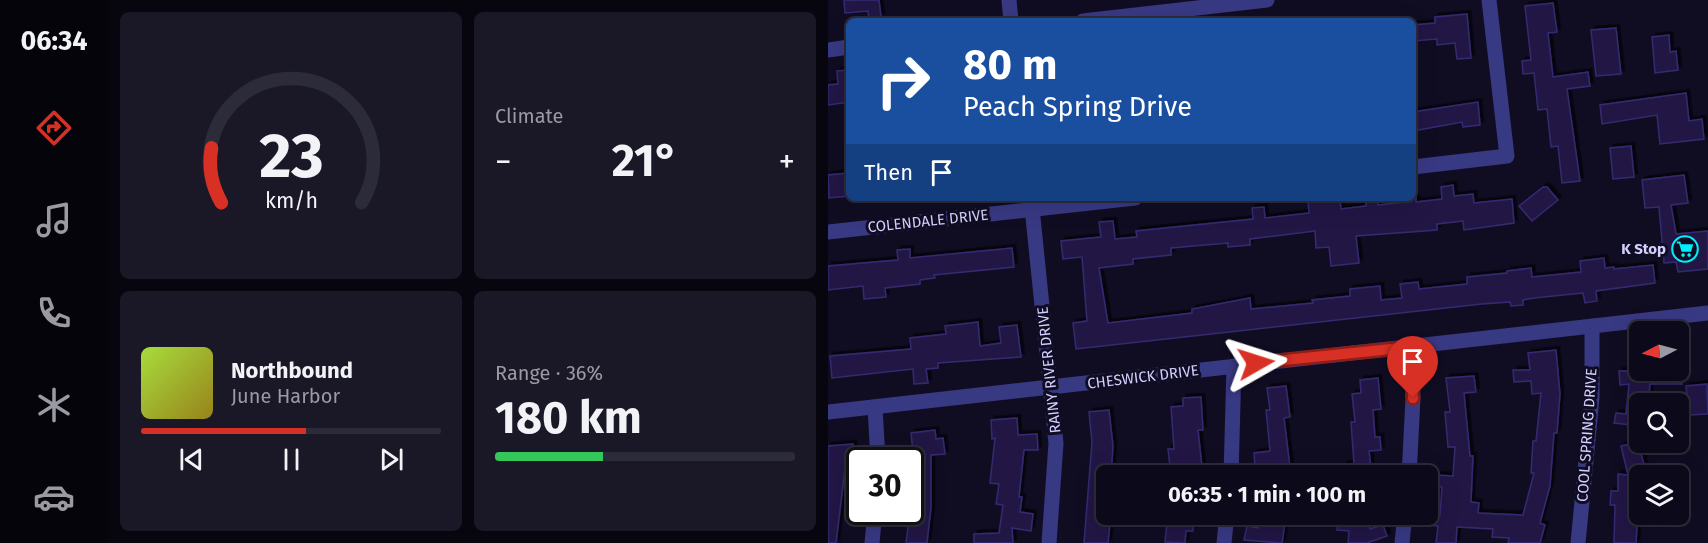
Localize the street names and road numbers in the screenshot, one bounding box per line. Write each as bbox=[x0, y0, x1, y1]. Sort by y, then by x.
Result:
street label: COLENDALE DRIVE bbox=[867, 206, 989, 236]
street label: RAINY RIVER DRIVE bbox=[1033, 306, 1065, 434]
street label: CHESWICK DRIVE bbox=[1086, 361, 1200, 393]
street label: COOL SPRING DRIVE bbox=[1573, 368, 1601, 502]

